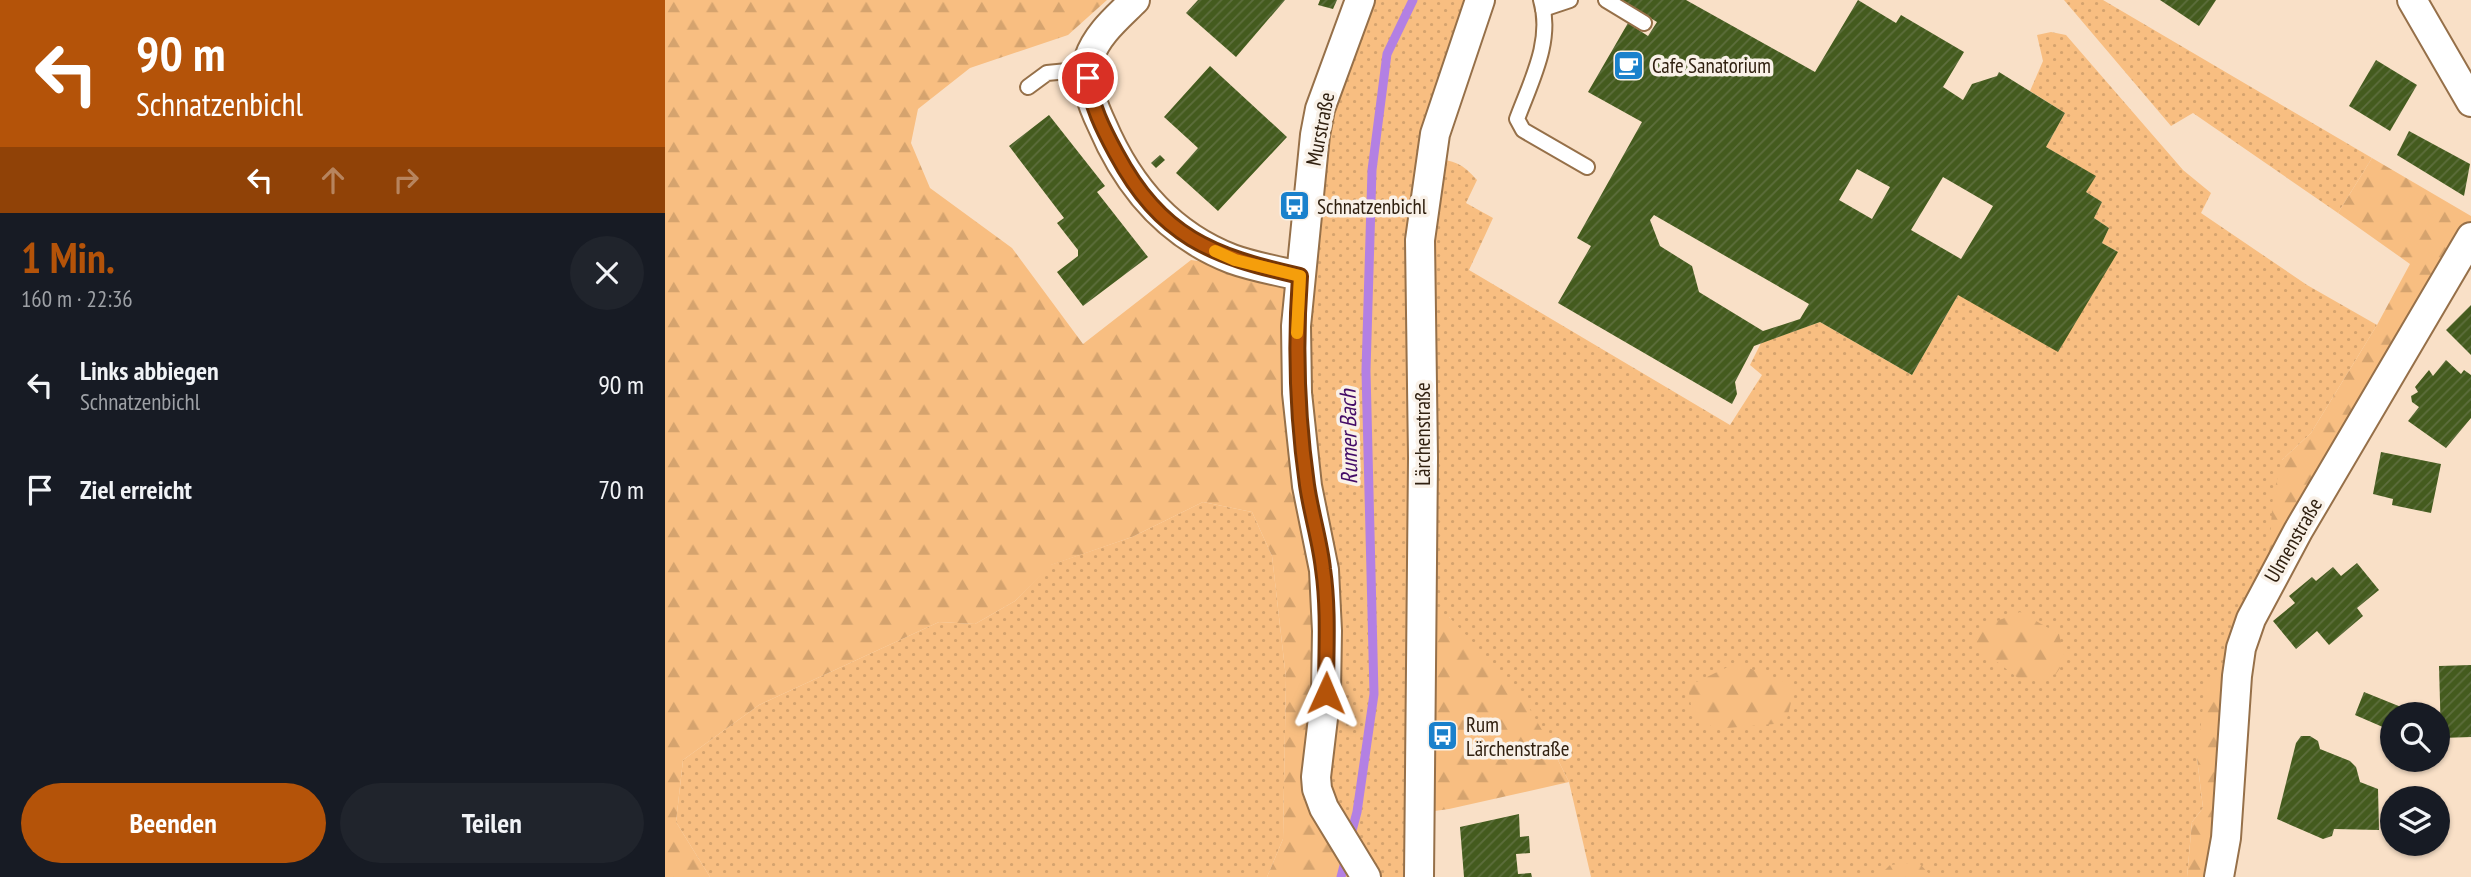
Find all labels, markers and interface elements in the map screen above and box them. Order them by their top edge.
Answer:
text: 90 m [136,21,225,85]
icon: left [21,28,112,119]
pin [1058,48,1118,108]
cafe icon: Cafe Sanatorium [1612,48,1646,82]
place label: Cafe Sanatorium [1652,52,1771,79]
icon: arrive [1069,59,1107,97]
text: Schnatzenbichl [136,83,303,125]
street label: Murstraße [1300,90,1340,168]
icon: left [241,161,279,199]
icon: ahead [314,161,352,199]
icon: right [387,161,425,199]
bus stop icon: Schnatzenbichl [1277,189,1311,223]
place label: Schnatzenbichl [1317,193,1427,220]
text: 1 Min. [21,230,115,285]
button: close [570,236,644,310]
text: 160 m · 22:36 [21,284,133,313]
text: Links abbiegen [80,354,219,387]
icon: left [21,366,59,404]
text: 90 m [598,368,644,401]
street label: Lärchenstraße [1409,382,1436,486]
text: Schnatzenbichl [80,387,200,416]
water label: Rumer Bach [1333,387,1363,485]
icon: arrive [21,471,59,509]
text: Ziel erreicht [80,473,192,506]
text: 70 m [598,473,644,506]
street label: Ulmenstraße [2258,493,2328,587]
position arrow [1289,656,1363,730]
map controls [2380,702,2450,856]
button: search [2380,702,2450,772]
place label: Rum Lärchenstraße [1466,711,1569,762]
bus stop icon: Rum Lärchenstraße [1426,719,1460,753]
button: Beenden [21,783,326,863]
button: Teilen [340,783,644,863]
button: layers [2380,786,2450,856]

